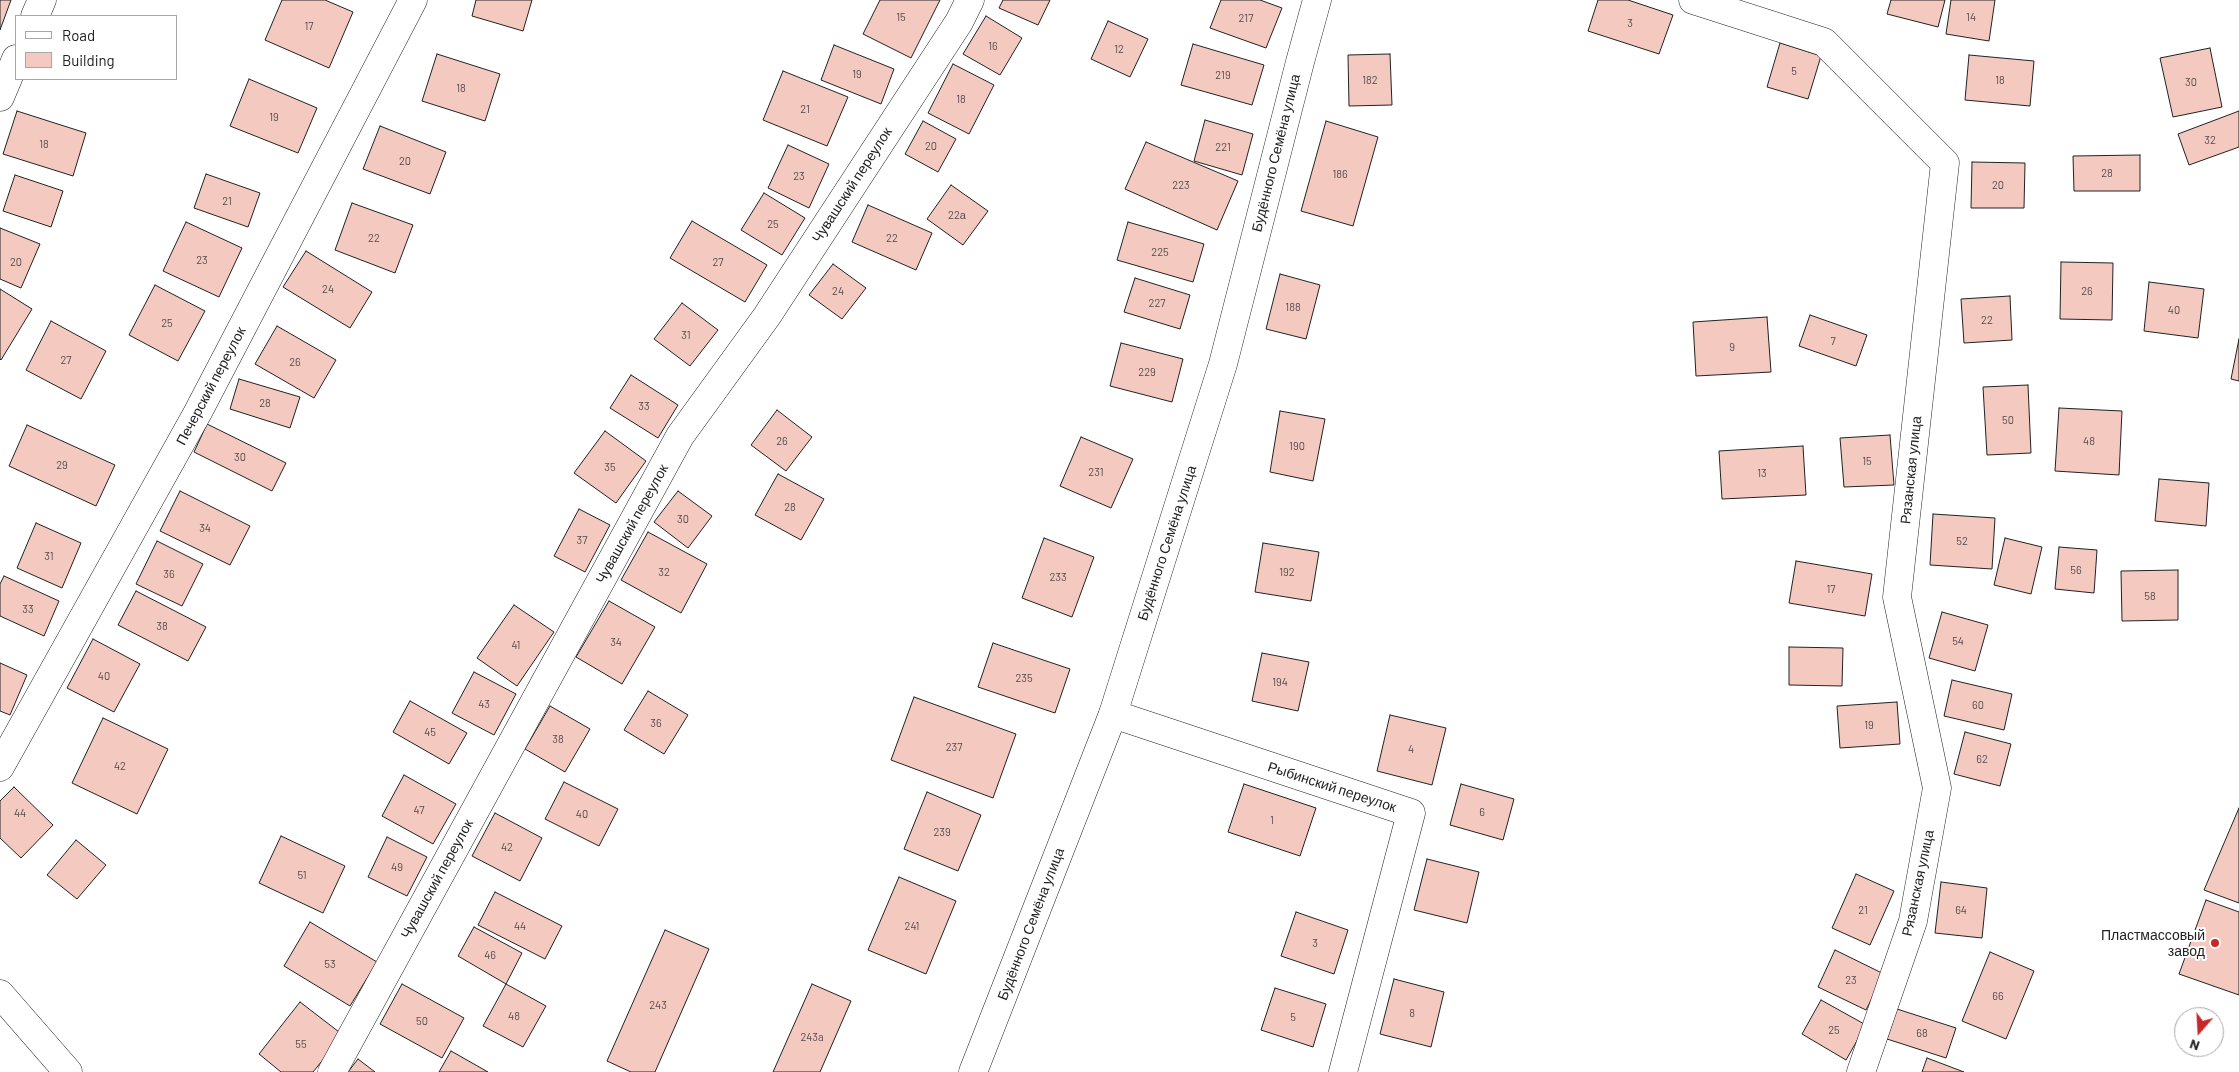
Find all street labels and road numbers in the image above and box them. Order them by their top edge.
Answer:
street label: Будённого Семёна улица [1248,72,1304,234]
street label: Чувашский переулок [808,124,896,246]
street label: Печерский переулок [173,324,249,448]
street label: Рязанская улица [1897,415,1925,525]
street label: Чувашский переулок [592,461,672,587]
street label: Будённого Семёна улица [1134,463,1200,623]
street label: Рыбинский переулок [1266,758,1398,816]
street label: Чувашский переулок [397,816,477,942]
street label: Рязанская улица [1899,828,1937,938]
street label: Будённого Семёна улица [994,845,1068,1003]

